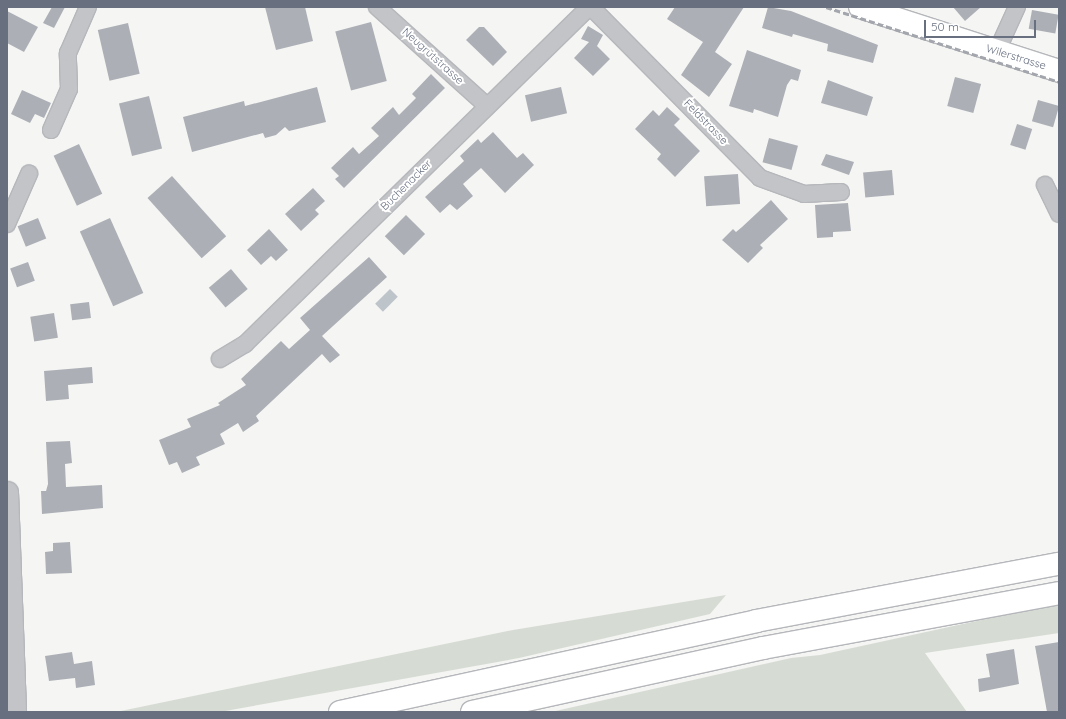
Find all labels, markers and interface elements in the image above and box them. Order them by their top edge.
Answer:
scale bar [926,12,1038,38]
text: 50 m [931,19,959,34]
street label: Neugrütstrasse [400,25,466,87]
street label: Wilerstrasse [984,42,1048,72]
street label: Feldstrasse [681,97,731,147]
street label: Buchenacker [378,157,434,213]

